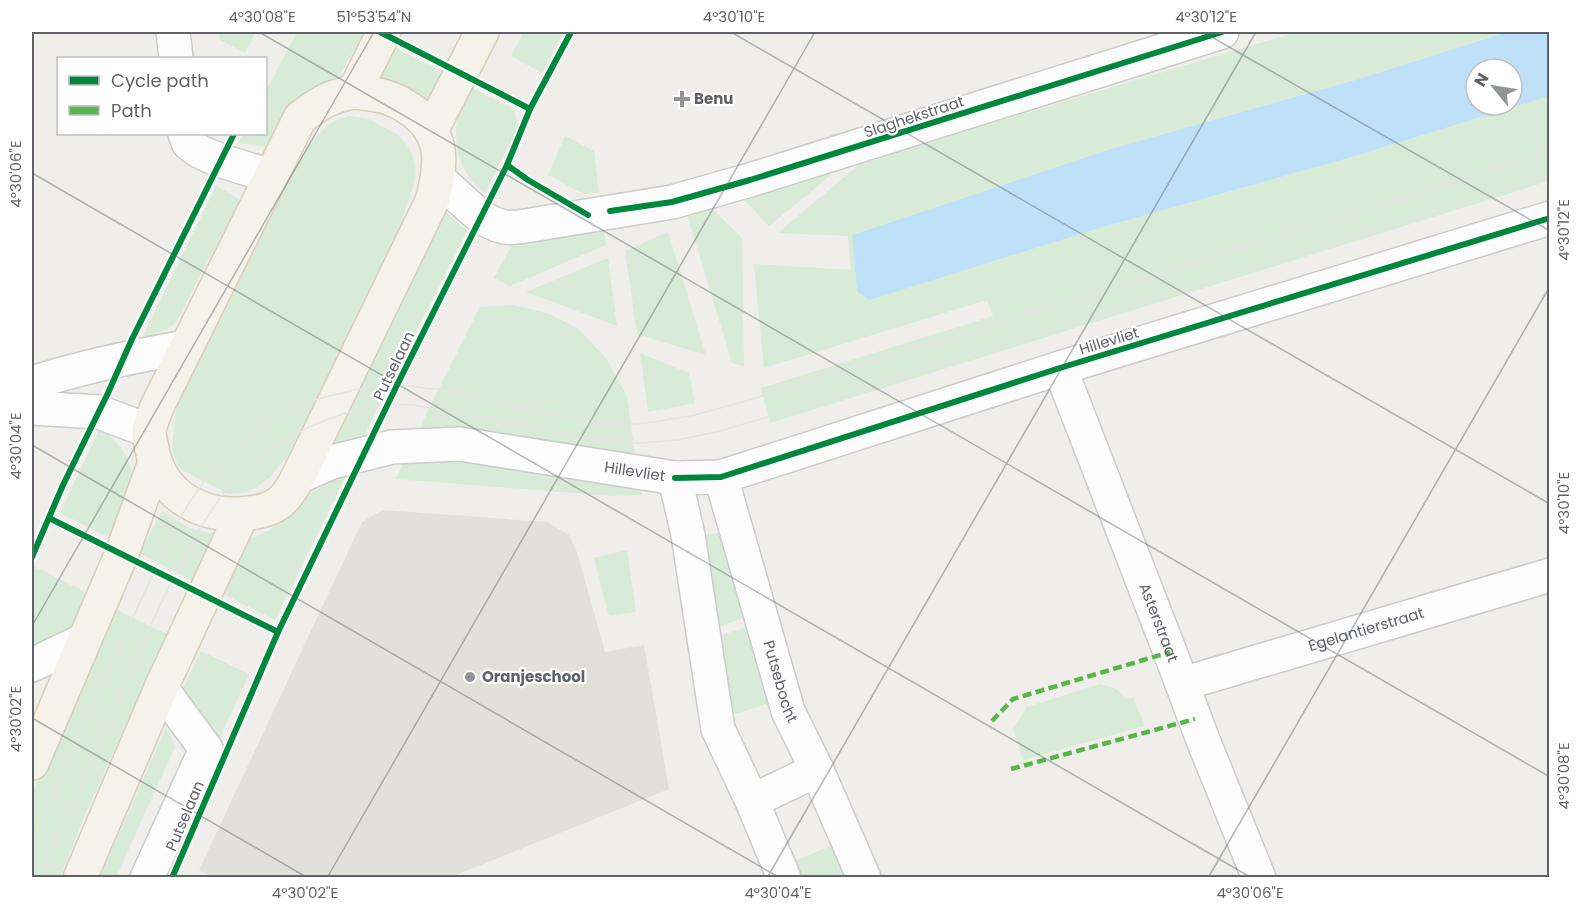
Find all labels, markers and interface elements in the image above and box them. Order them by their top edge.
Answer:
text: 4°30'08"E [228,6,296,27]
text: 51°53'54"N [337,6,411,27]
text: 4°30'10"E [703,6,765,27]
text: 4°30'12"E [1175,6,1237,27]
legend [57,57,267,135]
north arrow [1464,57,1524,117]
text: Cycle path [111,68,209,93]
text: N [1468,69,1494,91]
place label: Benu [694,88,733,109]
street label: Slaghekstraat [861,90,967,143]
marker: Benu [675,92,689,106]
text: Path [111,98,152,123]
text: 4°30'06"E [5,140,26,208]
text: 4°30'12"E [1553,199,1574,261]
street label: Hillevliet [1076,322,1141,360]
street label: Putselaan [368,328,419,404]
text: 4°30'04"E [5,412,26,480]
street label: Hillevliet [603,456,667,486]
text: 4°30'10"E [1553,472,1574,534]
street label: Asterstraat [1134,580,1184,665]
street label: Egelantierstraat [1306,602,1426,656]
street label: Putsebocht [758,638,803,726]
place label: Oranjeschool [482,666,585,687]
marker: Oranjeschool [463,670,477,684]
text: 4°30'02"E [5,686,26,752]
text: 4°30'08"E [1553,742,1574,810]
street label: Putselaan [160,777,209,854]
text: 4°30'02"E [272,882,338,903]
text: 4°30'04"E [744,882,812,903]
text: 4°30'06"E [1216,882,1284,903]

